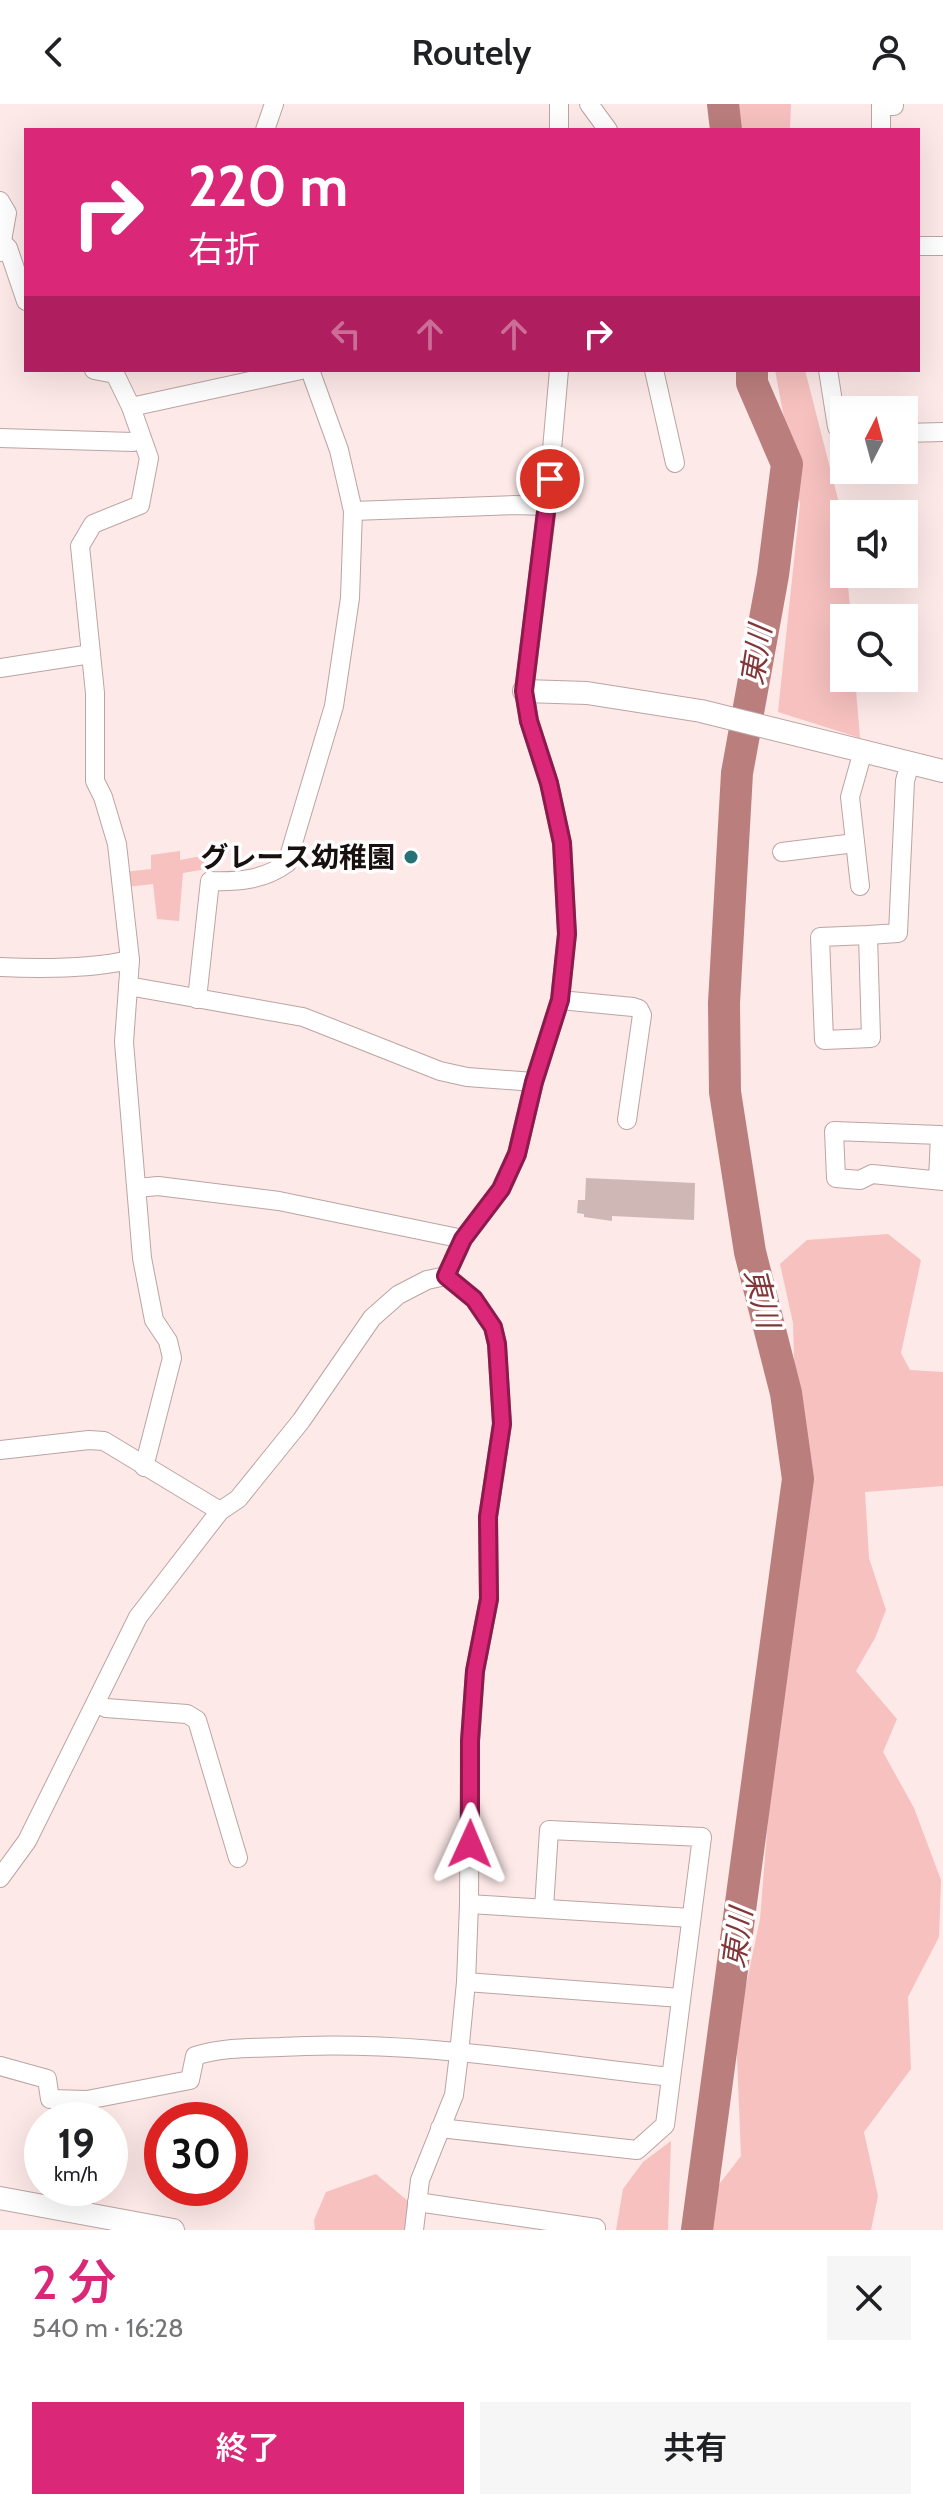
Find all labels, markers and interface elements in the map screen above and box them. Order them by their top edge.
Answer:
icon: back [32,30,76,74]
text: Routely [412,30,531,74]
icon: person [867,30,911,74]
text: 220 m [188,152,348,220]
icon: right [56,160,160,264]
text: 右折 [188,227,260,271]
icon: left [324,312,368,356]
icon: ahead [408,312,452,356]
icon: ahead [492,312,536,356]
icon: right [576,312,620,356]
north arrow [830,396,918,484]
map controls [830,396,918,692]
pin [516,445,584,513]
icon: arrive [528,457,572,501]
button: sound [830,500,918,588]
button: search [830,604,918,692]
water label: 東川 [733,620,779,688]
place label: グレース幼稚園 [200,840,395,874]
marker: グレース幼稚園 [402,848,420,866]
water label: 東川 [737,1264,788,1334]
position arrow [428,1802,512,1886]
water label: 東川 [715,1903,760,1970]
speed limit sign: 30 [144,2102,248,2206]
text: 19 [57,2119,95,2168]
text: km/h [54,2162,98,2186]
text: 2 分 [32,2253,116,2311]
button: close [827,2256,911,2340]
text: 540 m · 16:28 [32,2312,184,2344]
button: 終了 [32,2402,464,2494]
button: 共有 [480,2402,911,2494]

